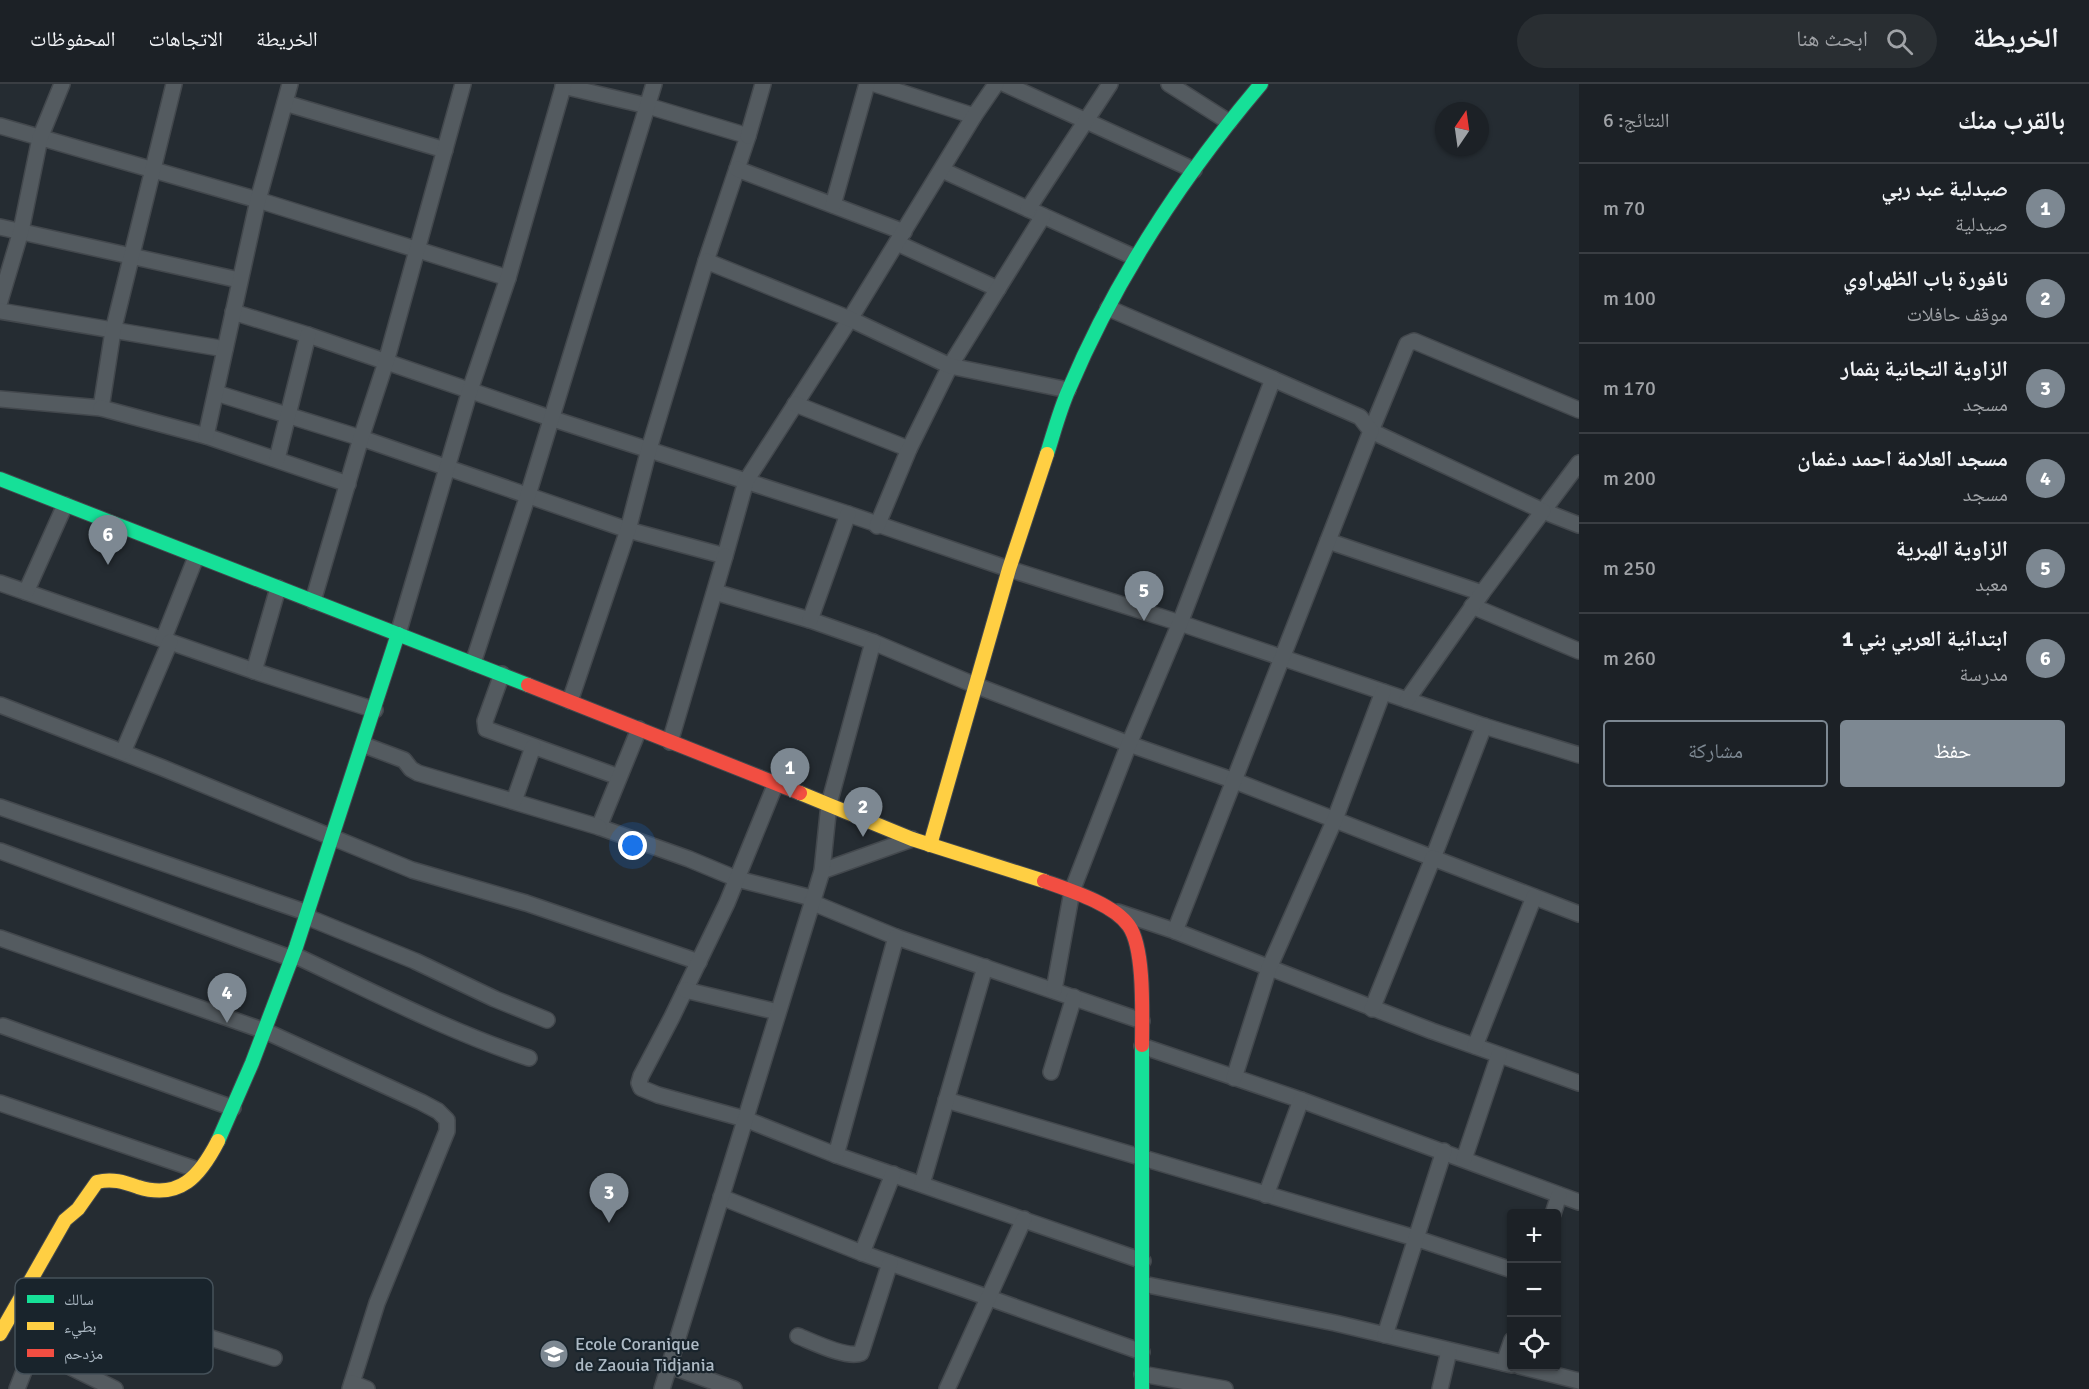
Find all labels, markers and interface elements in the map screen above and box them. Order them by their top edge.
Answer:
search box [1517,14,1937,68]
text: الخريطة [1973,21,2059,55]
text: ابحث هنا [1796,25,1868,52]
icon: search [1883,25,1916,58]
text: المحفوظات [30,26,115,52]
text: الاتجاهات [148,26,223,52]
text: الخريطة [256,26,318,52]
north arrow [1435,102,1489,156]
text: بالقرب منك [1958,105,2065,137]
text: النتائج: 6 [1603,108,1670,133]
text: صيدلية عبد ربي [1881,175,2008,202]
text: 70 m [1603,196,1645,221]
text: 1 [2040,196,2051,221]
text: صيدلية [1955,212,2008,237]
text: نافورة باب الظهراوي [1843,265,2008,292]
text: 100 m [1603,286,1656,311]
text: 2 [2040,286,2051,311]
text: موقف حافلات [1907,302,2008,327]
text: الزاوية التجانية بقمار [1841,355,2008,382]
text: 170 m [1603,376,1656,401]
text: 3 [2040,376,2051,401]
text: مسجد [1963,392,2008,417]
text: مسجد العلامة احمد دغمان [1797,445,2008,472]
text: 200 m [1603,466,1656,491]
text: 4 [2040,466,2051,491]
text: مسجد [1963,482,2008,507]
pin: 6 [88,516,128,565]
text: الزاوية الهبرية [1896,535,2008,562]
text: 250 m [1603,556,1656,581]
text: 5 [2040,556,2051,581]
pin: 5 [1124,572,1164,621]
text: معبد [1975,572,2008,597]
text: ابتدائية العربي بني 1 [1842,625,2008,652]
text: 260 m [1603,646,1656,671]
text: 6 [2040,646,2051,671]
text: مدرسة [1959,662,2008,687]
button: مشاركة [1603,720,1828,787]
button: حفظ [1840,720,2065,787]
pin: 1 [770,748,810,798]
pin: 2 [844,788,882,837]
your location [618,831,647,860]
pin: 4 [208,974,246,1023]
pin: 3 [590,1174,628,1223]
map controls [1507,1209,1561,1371]
button: + [1507,1209,1561,1263]
button: − [1507,1263,1561,1317]
legend [15,1278,213,1374]
text: سالك [64,1290,94,1310]
text: بطيء [64,1317,96,1339]
button: locate [1507,1317,1561,1371]
place label: Ecole Coranique de Zaouia Tidjania [575,1333,715,1376]
school or university icon: Ecole Coranique de Zaouia Tidjania [538,1338,570,1370]
text: مزدحم [64,1344,103,1364]

